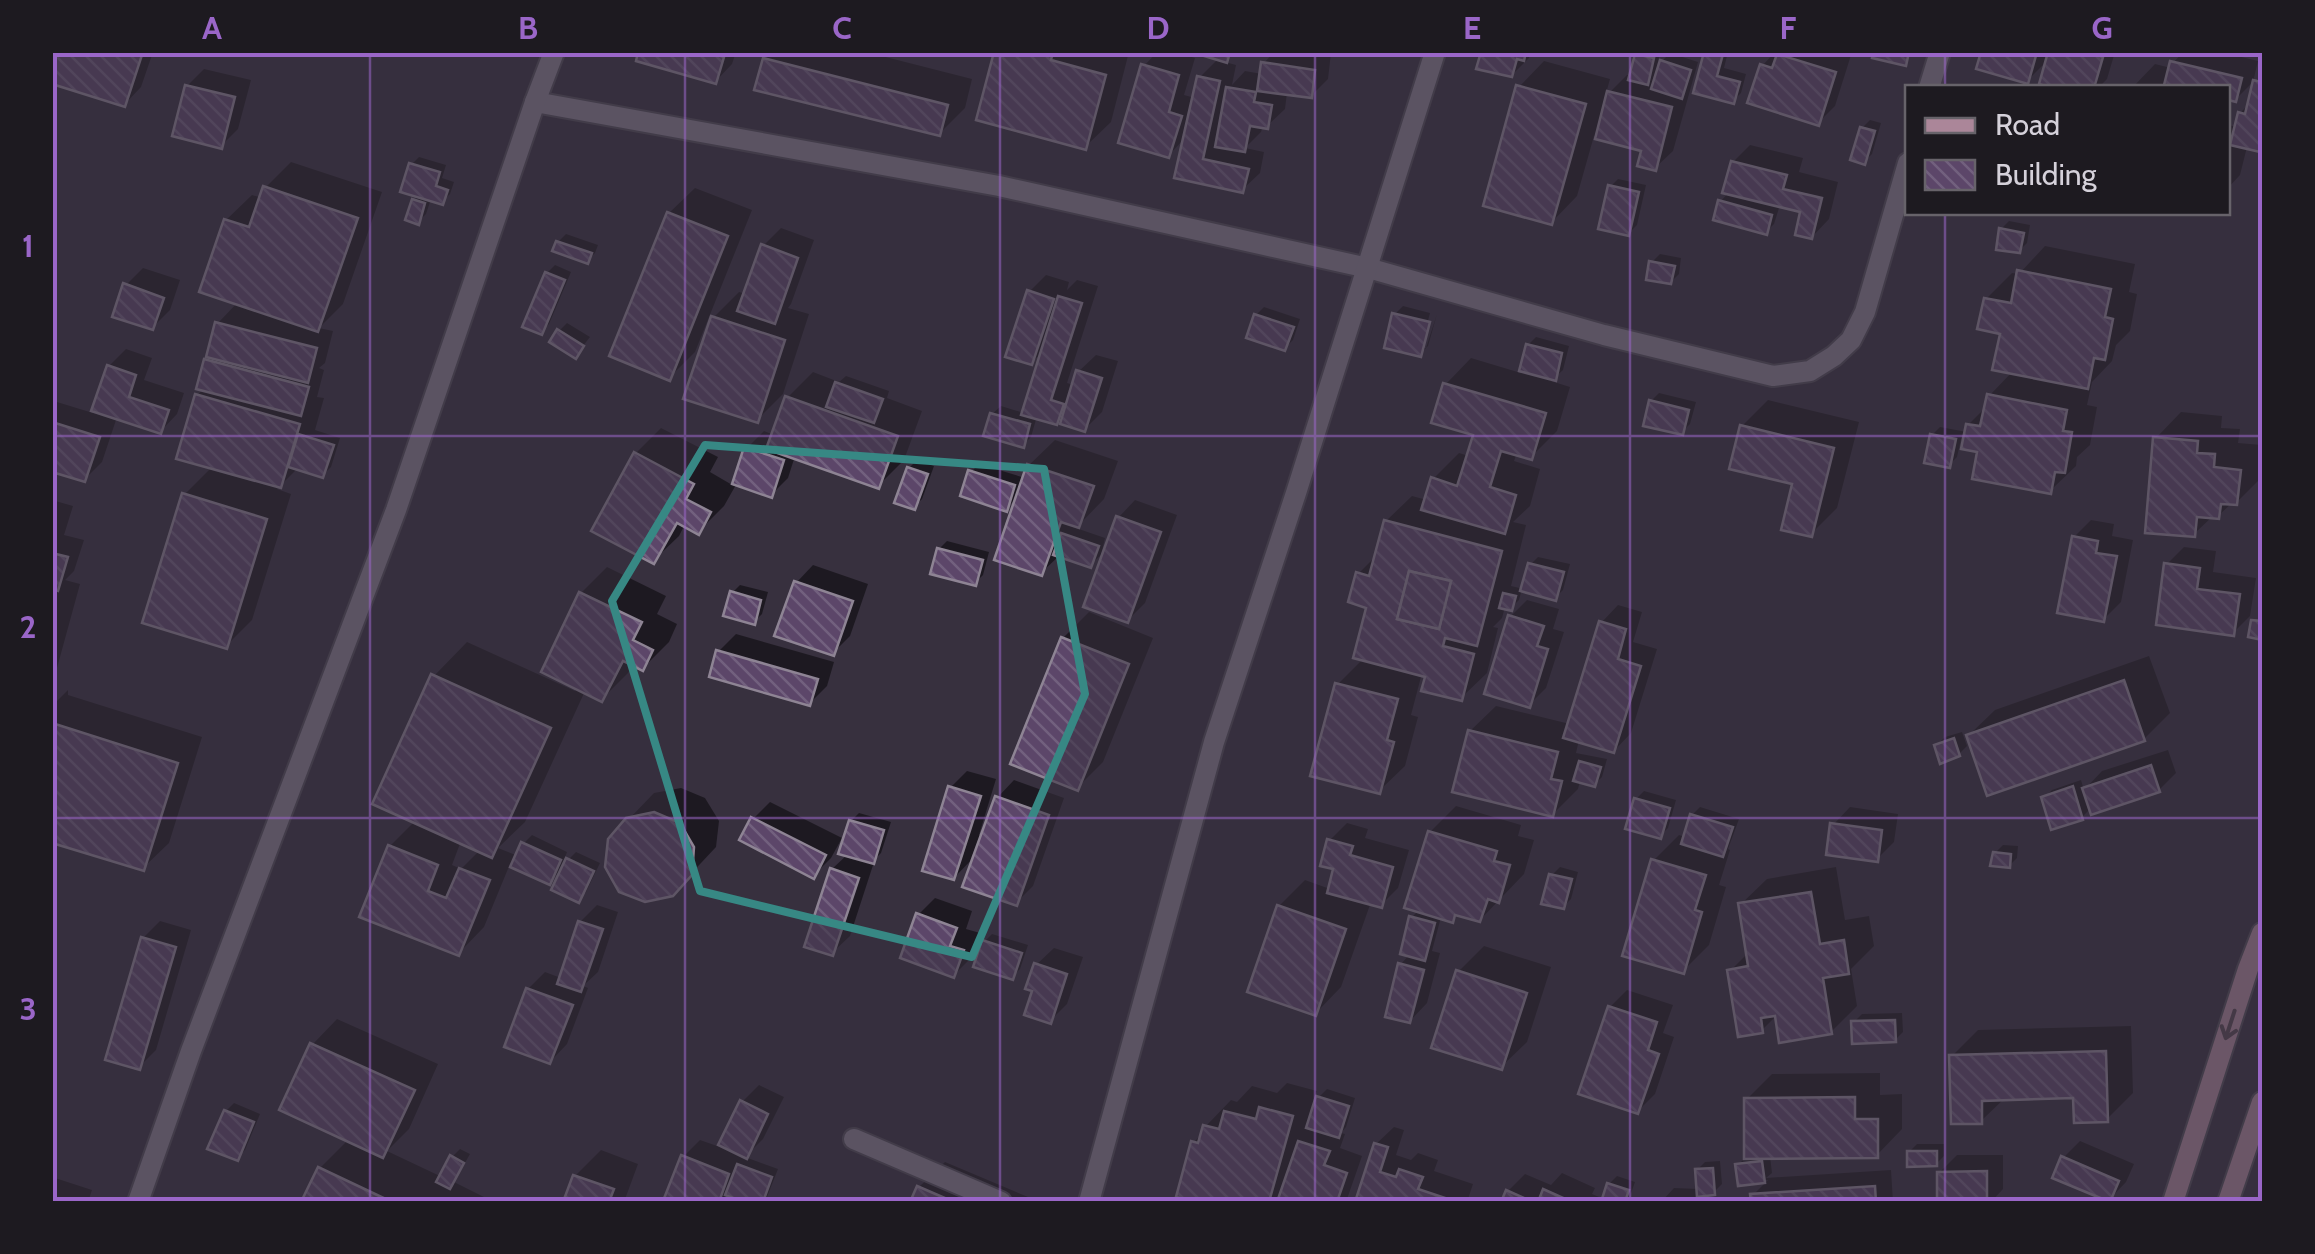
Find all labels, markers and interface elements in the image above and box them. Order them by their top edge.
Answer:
text: A [202,8,222,47]
text: B [518,8,538,47]
text: C [832,8,852,47]
text: D [1146,8,1170,47]
text: E [1463,8,1481,47]
text: F [1780,8,1797,47]
text: G [2091,8,2113,47]
legend [1905,85,2230,215]
text: Road [1995,106,2060,143]
text: Building [1995,156,2098,193]
text: 1 [22,226,34,265]
text: 2 [20,607,36,646]
text: 3 [19,989,37,1028]
one-way arrow [2219,1008,2237,1040]

